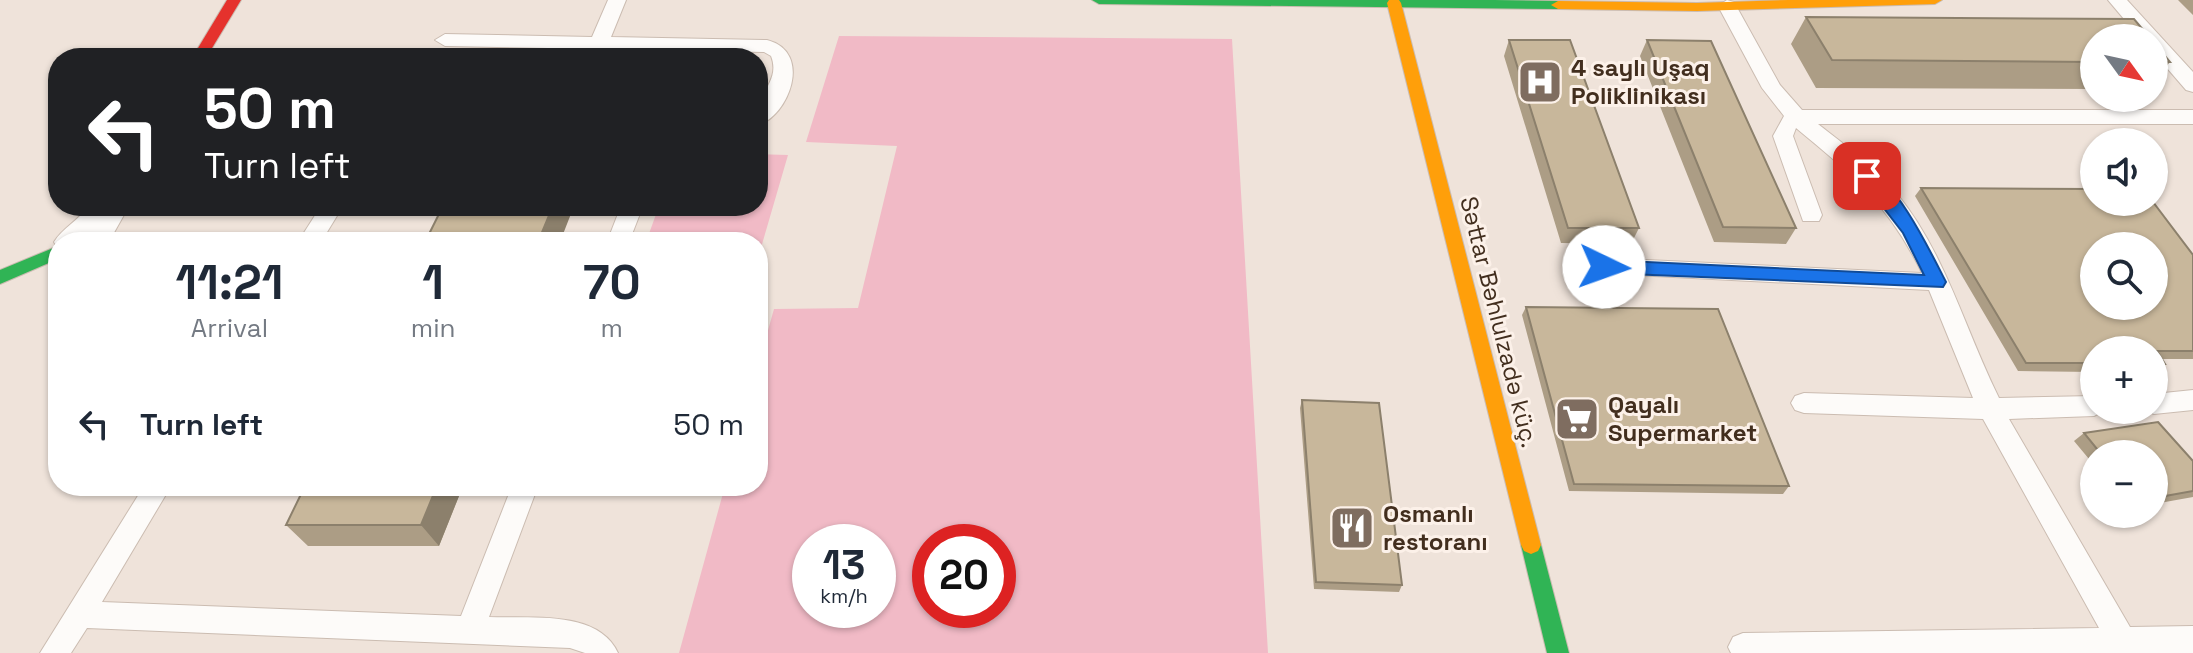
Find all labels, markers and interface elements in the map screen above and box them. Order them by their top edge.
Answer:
north arrow [2080,24,2168,112]
map controls [2080,24,2168,528]
place label: 4 saylı Uşaq Poliklinikası [1571,52,1710,111]
hospital icon: 4 saylı Uşaq Poliklinikası [1516,58,1564,106]
text: 50 m [204,73,336,144]
icon: left [72,80,176,184]
button: sound [2080,128,2168,216]
pin [1833,142,1901,210]
text: Turn left [204,143,351,189]
icon: arrive [1845,154,1889,198]
street label: Səttar Bəhlulzadə küç. [1453,193,1546,451]
position arrow [1562,225,1646,309]
button: search [2080,232,2168,320]
text: 11:21 [175,252,283,313]
text: 1 [422,252,444,313]
text: 70 [583,252,641,313]
text: Arrival [191,311,268,345]
text: min [411,311,456,345]
text: m [601,311,623,345]
button: + [2080,336,2168,424]
place label: Qayalı Supermarket [1608,389,1757,448]
supermarket icon: Qayalı Supermarket [1553,395,1601,443]
icon: left [72,402,116,446]
text: Turn left [140,405,263,444]
text: 50 m [673,405,744,444]
button: − [2080,440,2168,528]
place label: Osmanlı restoranı [1383,498,1488,557]
restaurant icon: Osmanlı restoranı [1328,504,1376,552]
speed limit sign: 20 [912,524,1016,628]
text: 13 [823,540,865,591]
text: km/h [820,583,868,609]

